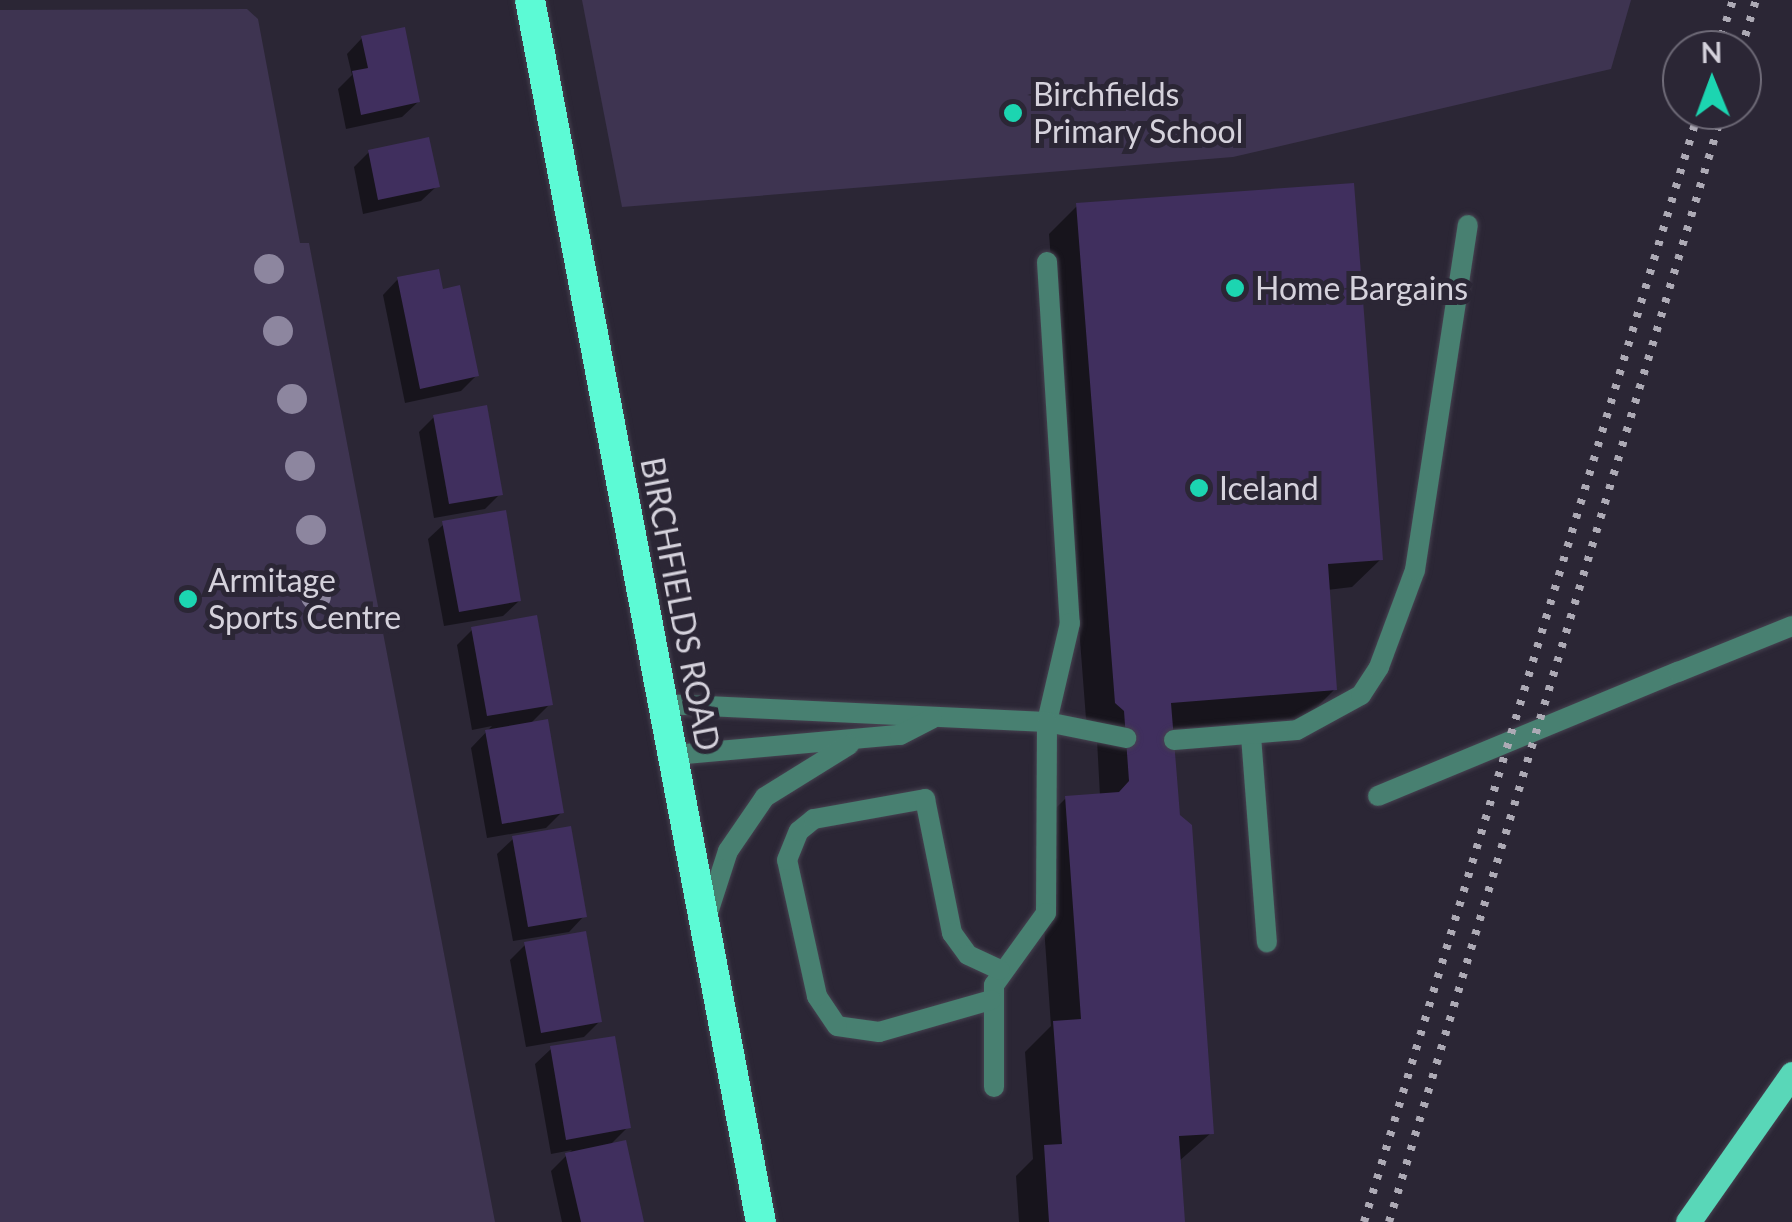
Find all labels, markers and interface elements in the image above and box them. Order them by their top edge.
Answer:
north arrow [1662,30,1762,130]
text: N [1700,35,1723,69]
place label: Birchfields Primary School [1033,76,1244,151]
marker: Birchfields Primary School [1002,102,1024,124]
place label: Home Bargains [1255,269,1468,307]
marker: Home Bargains [1224,277,1246,299]
street label: BIRCHFIELDS ROAD [633,454,727,754]
place label: Iceland [1219,469,1319,507]
marker: Iceland [1188,477,1210,499]
place label: Armitage Sports Centre [208,562,401,637]
marker: Armitage Sports Centre [177,588,199,610]

